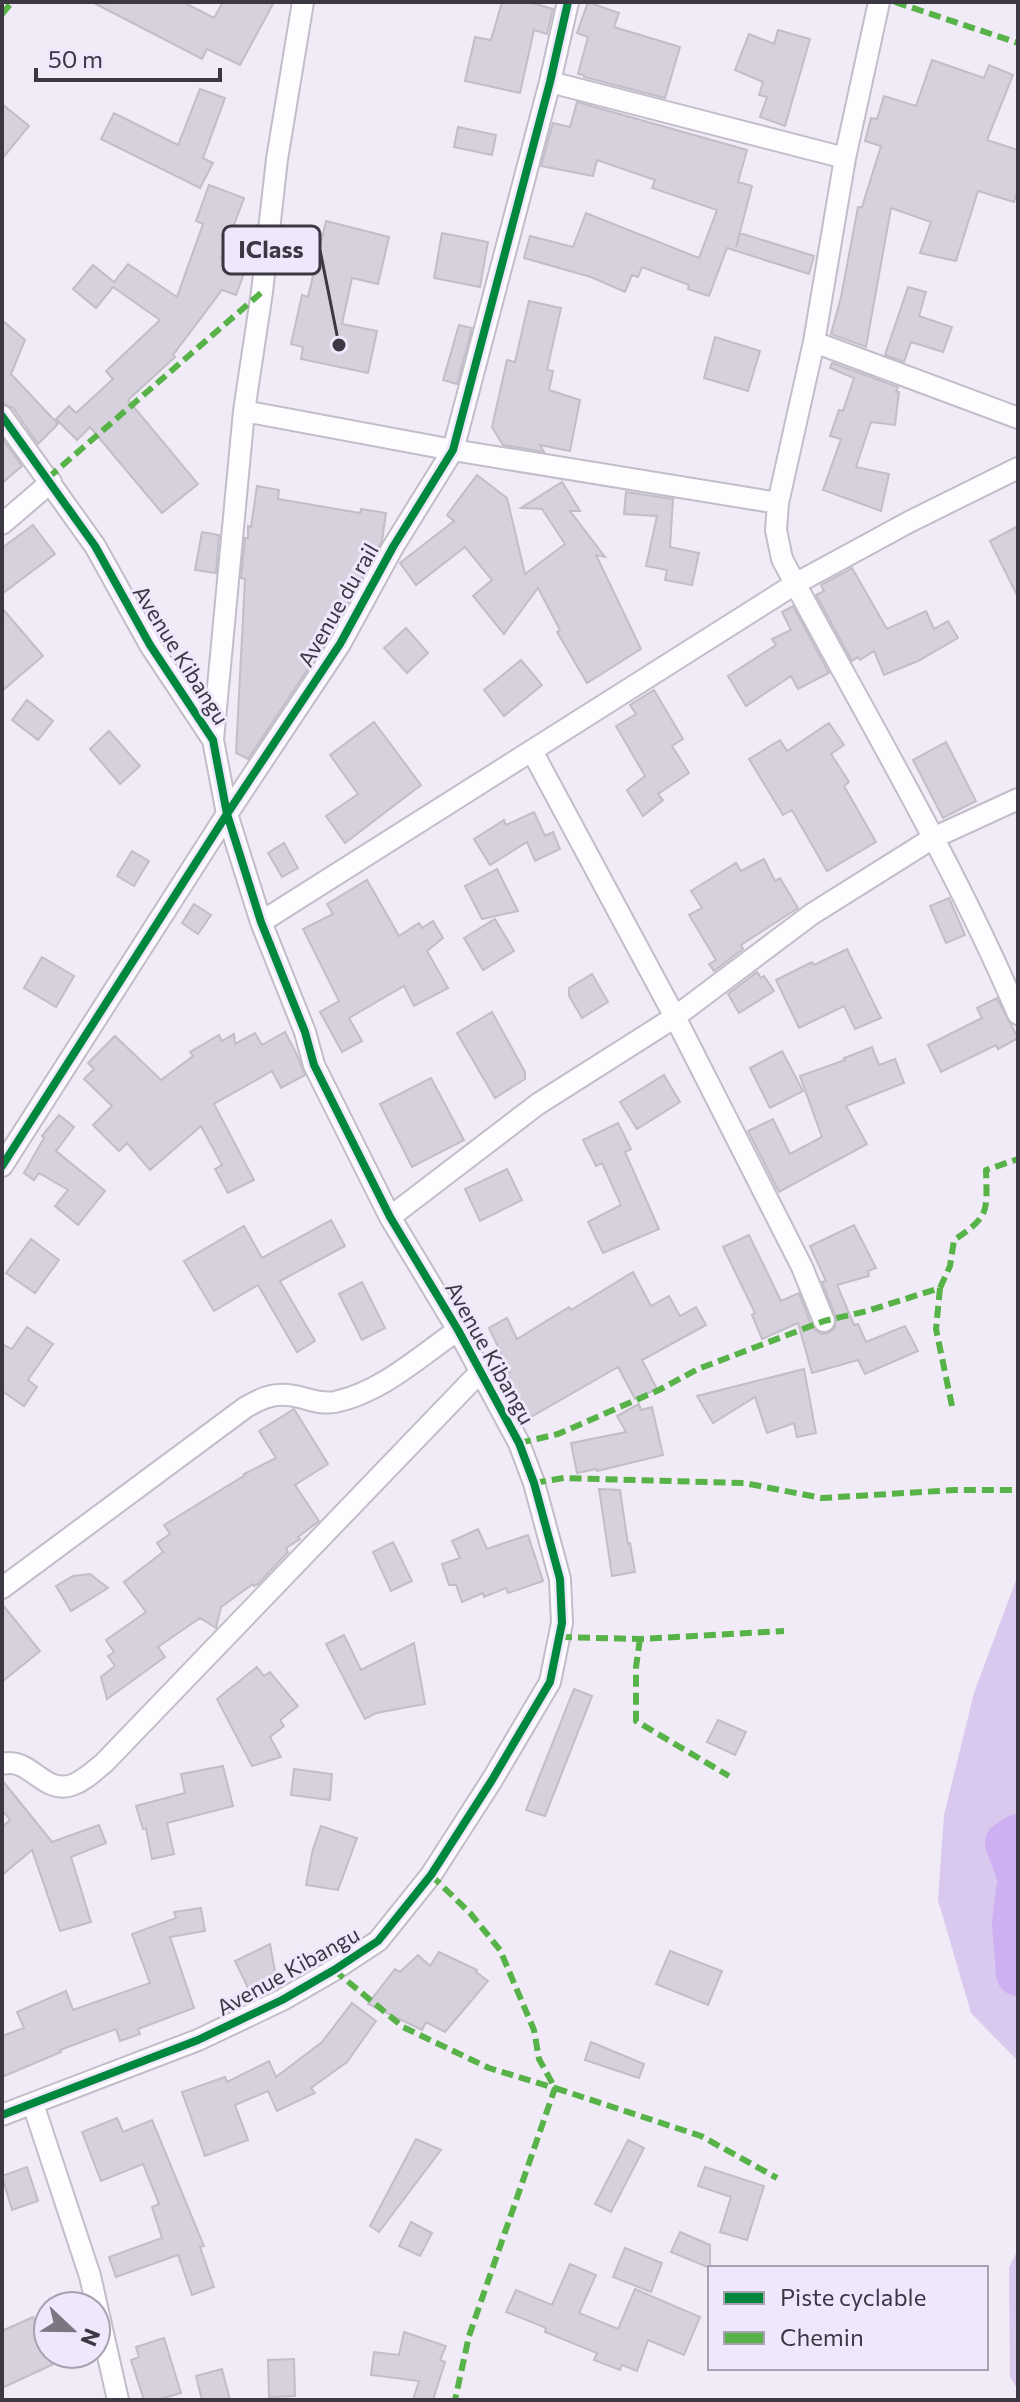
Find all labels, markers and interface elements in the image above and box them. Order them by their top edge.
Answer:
scale bar [36,32,220,82]
text: 50 m [48,44,103,73]
callout: IClass [223,226,320,274]
text: IClass [238,234,304,263]
street label: Avenue du rail [291,538,384,671]
street label: Avenue Kibangu [128,580,235,729]
street label: Avenue Kibangu [440,1277,541,1429]
street label: Avenue Kibangu [212,1920,364,2021]
legend [708,2266,988,2370]
text: Piste cyclable [780,2282,926,2311]
north arrow [32,2290,112,2370]
text: Chemin [780,2322,864,2351]
text: N [75,2325,107,2350]

